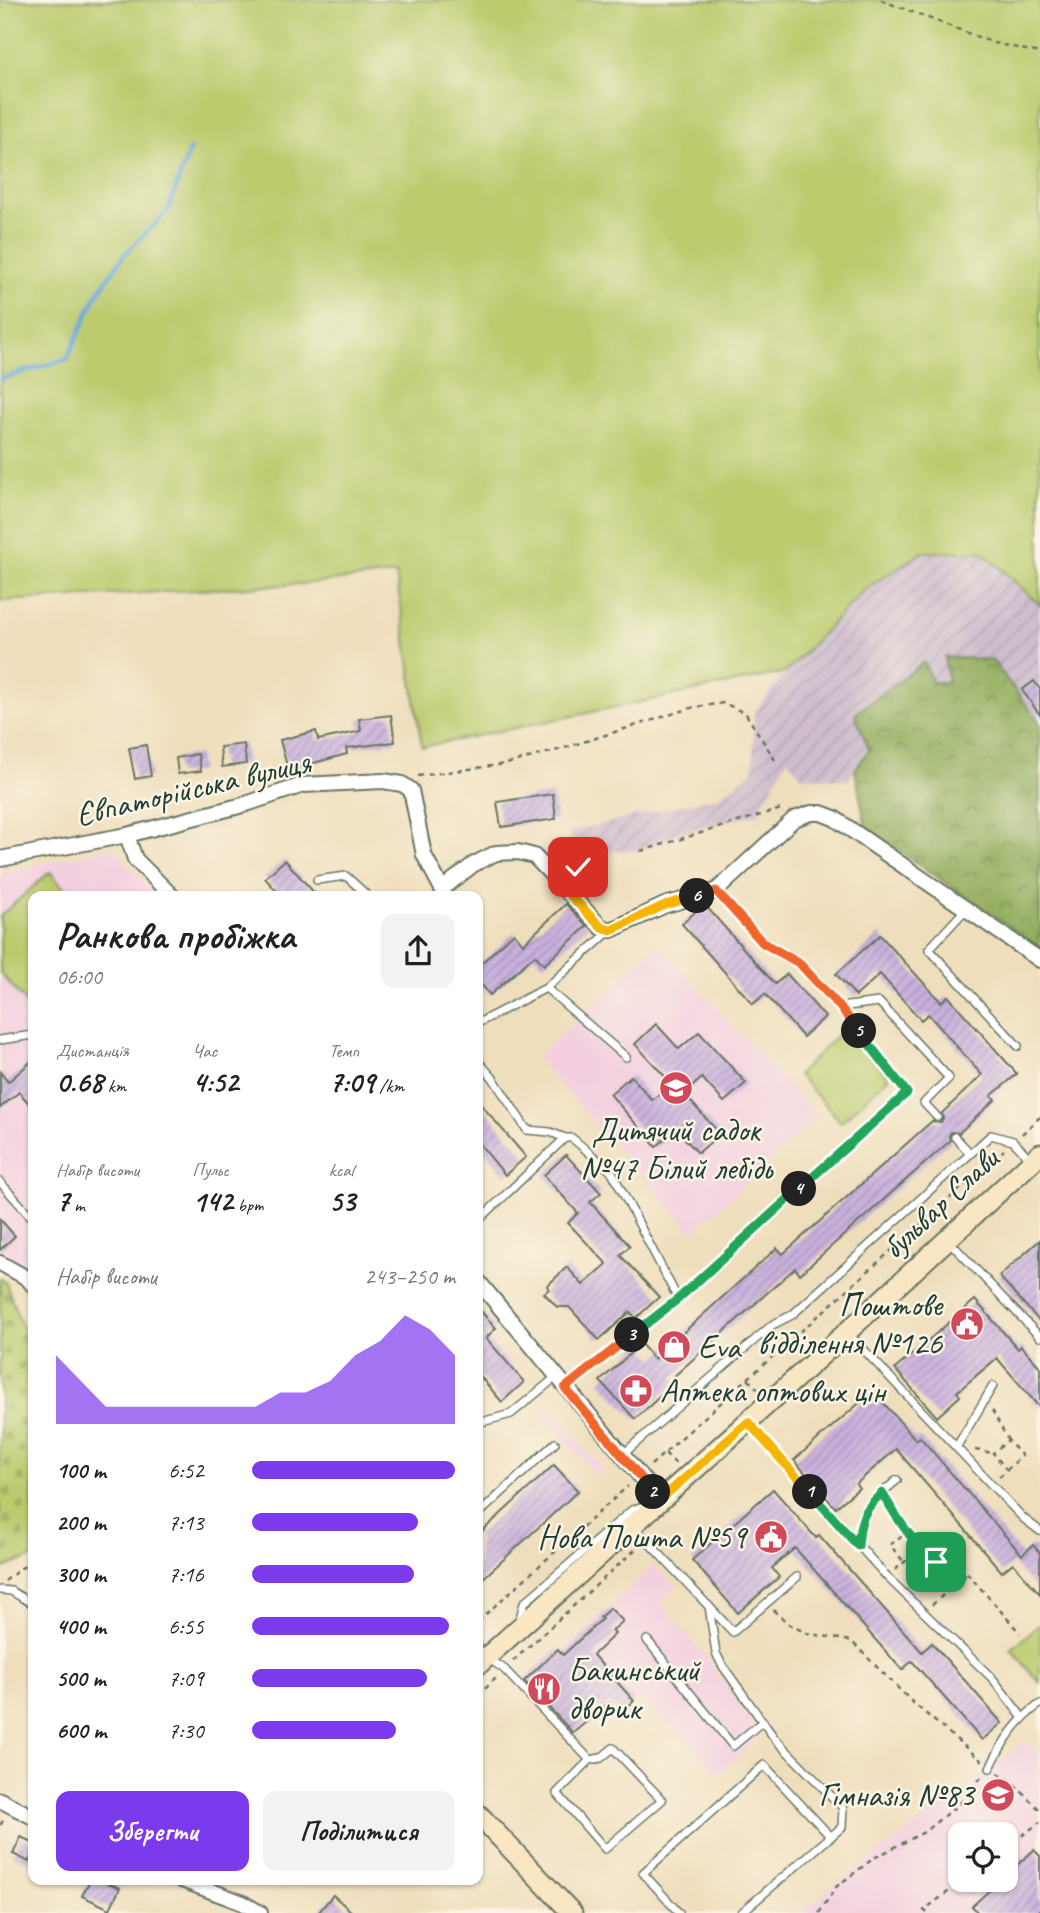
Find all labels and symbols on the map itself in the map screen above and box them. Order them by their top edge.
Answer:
street label: Євпаторійська вулиця [72,740,315,835]
pin [548,837,608,897]
pin: 6 [680,878,714,914]
pin: 5 [842,1014,876,1048]
school or university icon: Дитячий садок №47 Білий лебідь [657,1069,695,1107]
place label: Дитячий садок №47 Білий лебідь [580,1109,774,1189]
street label: бульвар Слави [873,1137,1009,1268]
pin: 4 [782,1172,816,1206]
place label: Поштове відділення №126 [758,1284,944,1364]
public building icon: Поштове відділення №126 [948,1305,986,1343]
pin: 3 [614,1318,650,1352]
place label: Eva [698,1326,743,1368]
shop icon: Eva [655,1328,693,1366]
place label: Аптека оптових цін [660,1370,888,1412]
pharmacy icon: Аптека оптових цін [617,1372,655,1410]
pin: 2 [636,1474,670,1510]
pin: 1 [792,1474,828,1510]
place label: Нова Пошта №59 [538,1516,749,1558]
public building icon: Нова Пошта №59 [752,1518,790,1556]
pin [906,1532,966,1592]
place label: Бакинський дворик [568,1649,702,1729]
restaurant icon: Бакинський дворик [525,1670,563,1708]
place label: Гімназія №83 [819,1774,976,1816]
school or university icon: Гімназія №83 [979,1776,1017,1814]

